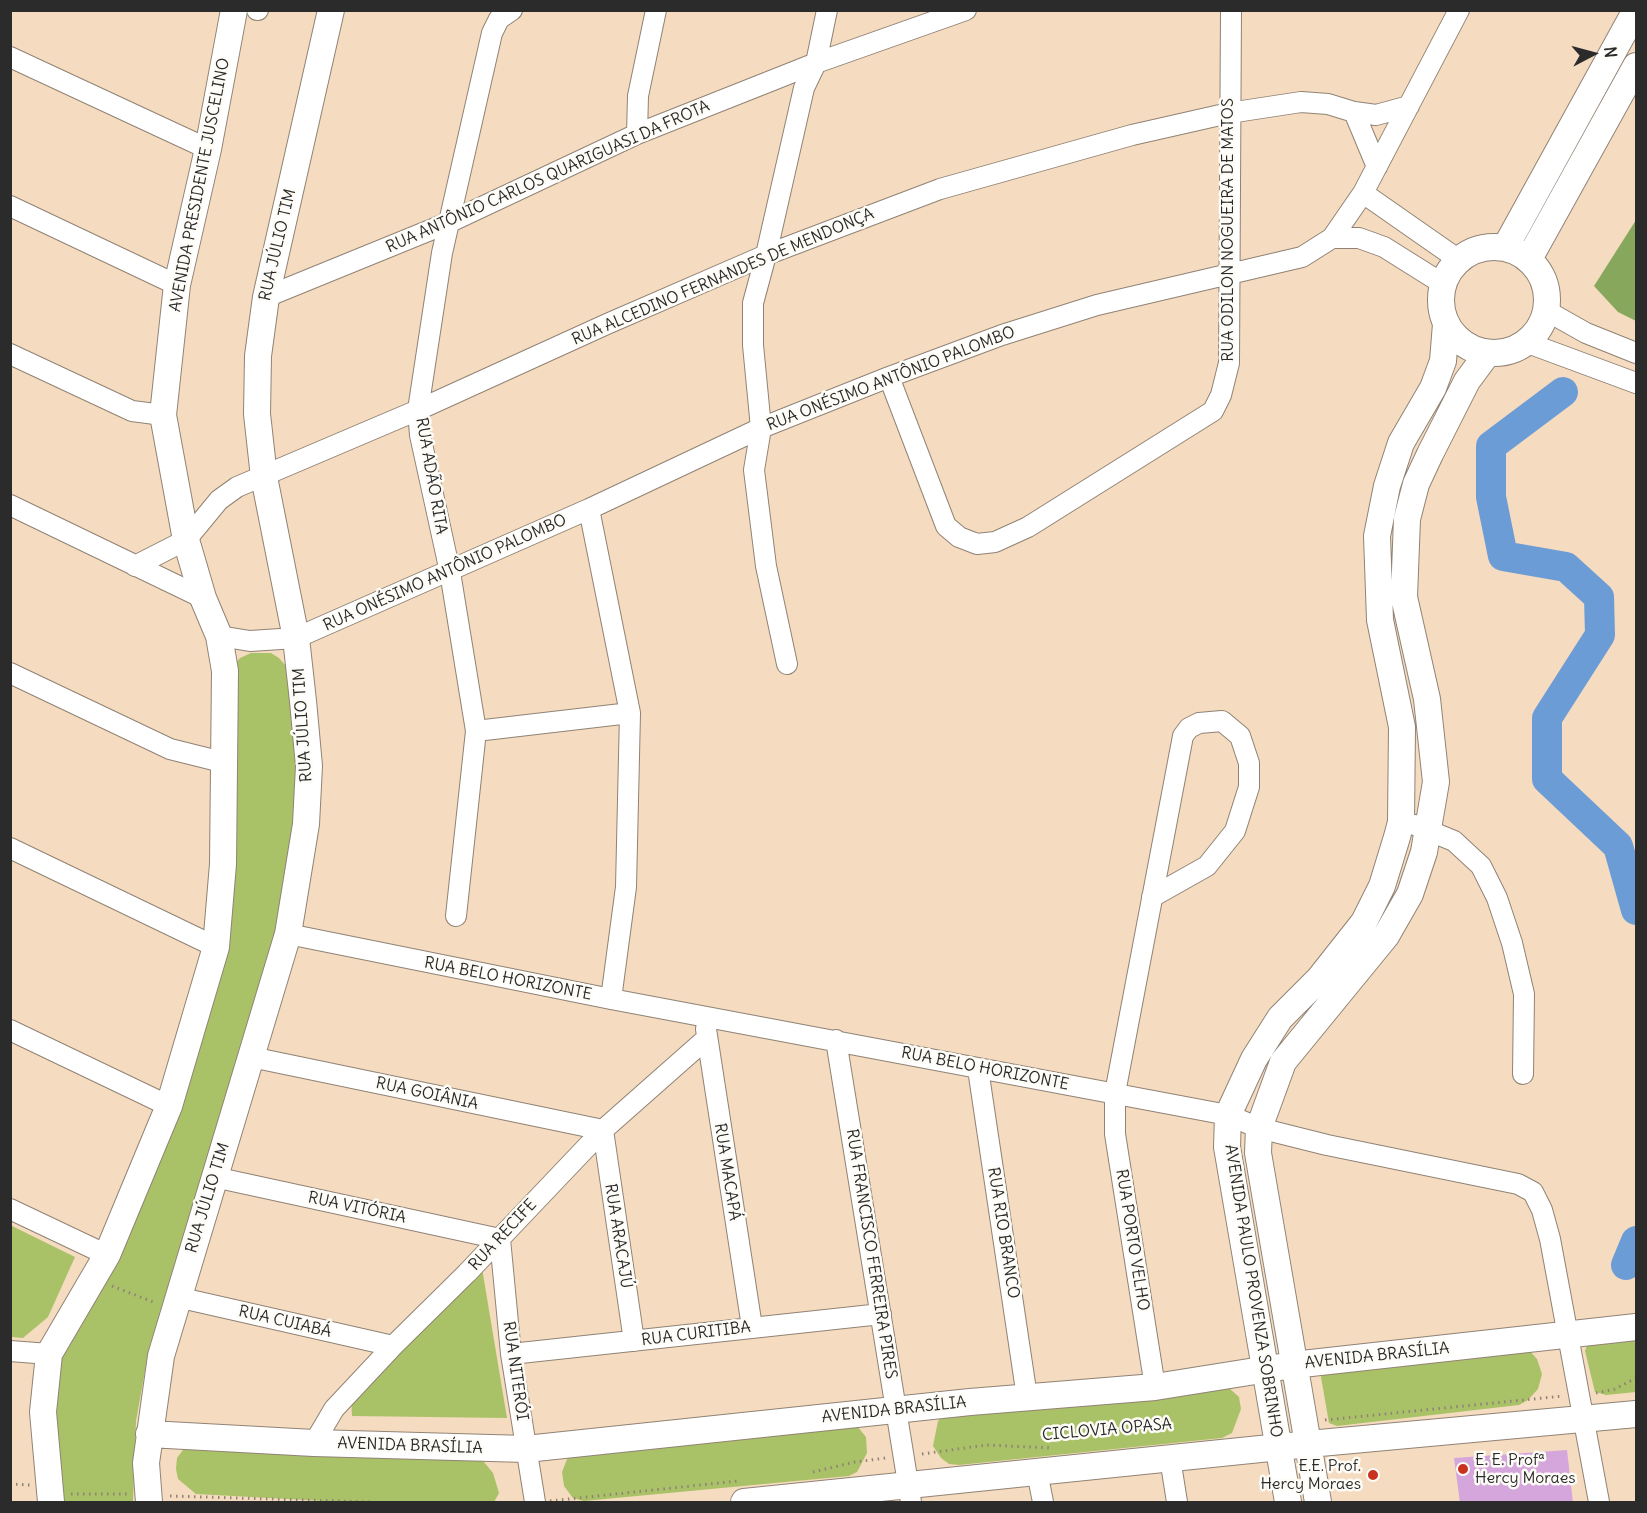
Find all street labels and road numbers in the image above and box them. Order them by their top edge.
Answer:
street label: AVENIDA PRESIDENTE JUSCELINO [166,56,234,314]
street label: RUA ANTÔNIO CARLOS QUARIGUASI DA FROTA [383,97,713,257]
street label: RUA ODILON NOGUEIRA DE MATOS [1218,98,1238,362]
street label: RUA JÚLIO TIM [256,187,300,303]
street label: RUA ALCEDINO FERNANDES DE MENDONÇA [569,204,877,350]
street label: RUA ONÉSIMO ANTÔNIO PALOMBO [764,323,1018,435]
street label: RUA ADÃO RITA [411,416,451,536]
street label: RUA ONÉSIMO ANTÔNIO PALOMBO [320,510,570,636]
street label: RUA JÚLIO TIM [289,667,317,783]
street label: RUA BELO HORIZONTE [423,953,593,1005]
street label: RUA BELO HORIZONTE [900,1043,1070,1095]
street label: RUA GOIÂNIA [374,1074,480,1114]
street label: RUA MACAPÁ [710,1122,744,1222]
street label: RUA FRANCISCO FERREIRA PIRES [842,1128,900,1380]
street label: RUA JÚLIO TIM [182,1140,234,1256]
street label: AVENIDA PAULO PROVENZA SOBRINHO [1220,1143,1286,1439]
street label: RUA RIO BRANCO [983,1166,1023,1300]
street label: RUA PORTO VELHO [1111,1168,1153,1312]
street label: RUA ARACAJÚ [600,1182,636,1290]
street label: RUA VITÓRIA [306,1188,408,1228]
street label: RUA RECIFE [465,1195,541,1275]
street label: RUA CUIABÁ [237,1302,333,1342]
street label: RUA CURITIBA [640,1318,752,1350]
street label: RUA NITERÓI [499,1320,531,1422]
street label: AVENIDA BRASÍLIA [1304,1339,1450,1373]
street label: AVENIDA BRASÍLIA [821,1393,967,1427]
street label: CICLOVIA OPASA [1041,1415,1173,1445]
street label: AVENIDA BRASÍLIA [337,1434,483,1458]

